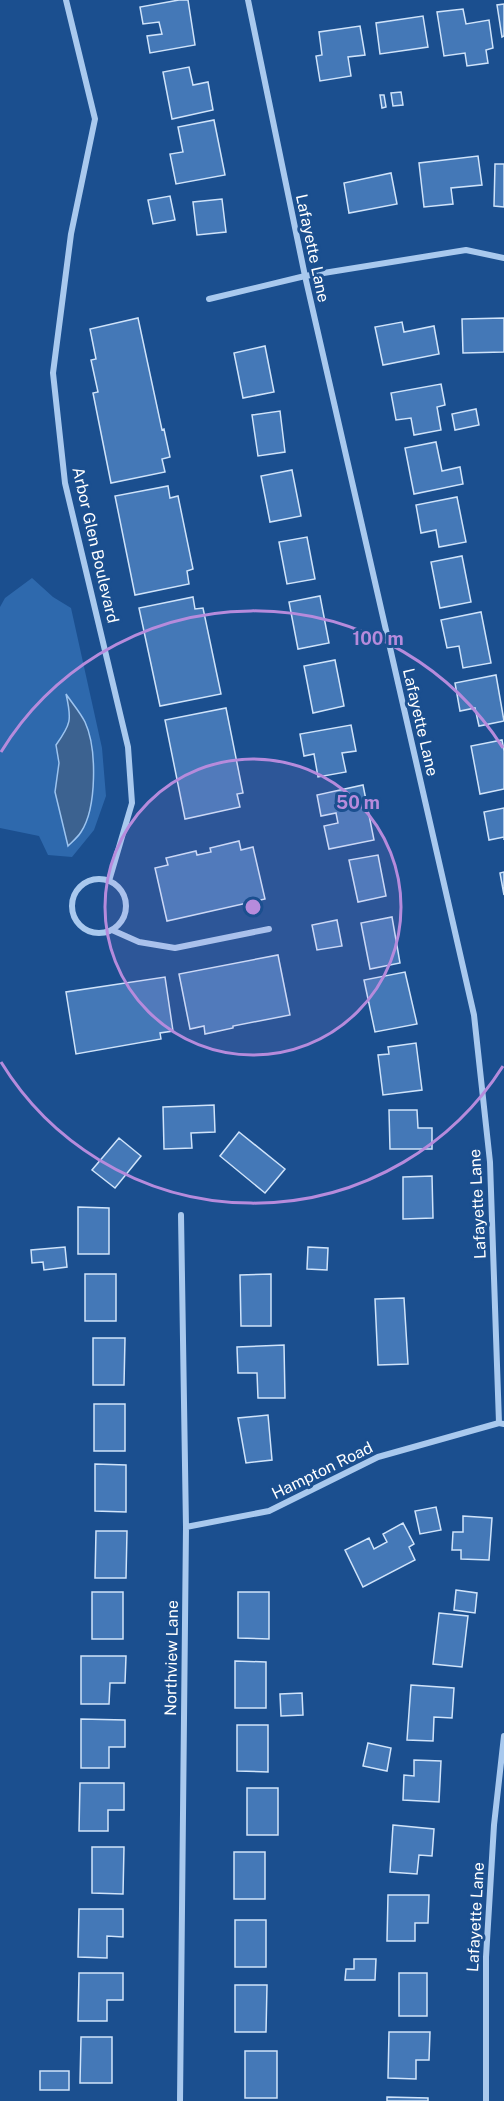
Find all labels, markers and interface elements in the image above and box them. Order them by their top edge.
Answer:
street label: Lafayette Lane [292,192,333,304]
street label: Arbor Glen Boulevard [68,465,123,625]
text: 100 m [352,628,404,649]
street label: Lafayette Lane [399,666,442,778]
text: 50 m [336,792,380,813]
centre of rings [243,897,263,917]
street label: Lafayette Lane [465,1149,490,1259]
street label: Hampton Road [269,1438,376,1503]
street label: Northview Lane [161,1600,182,1716]
street label: Lafayette Lane [463,1862,488,1972]

